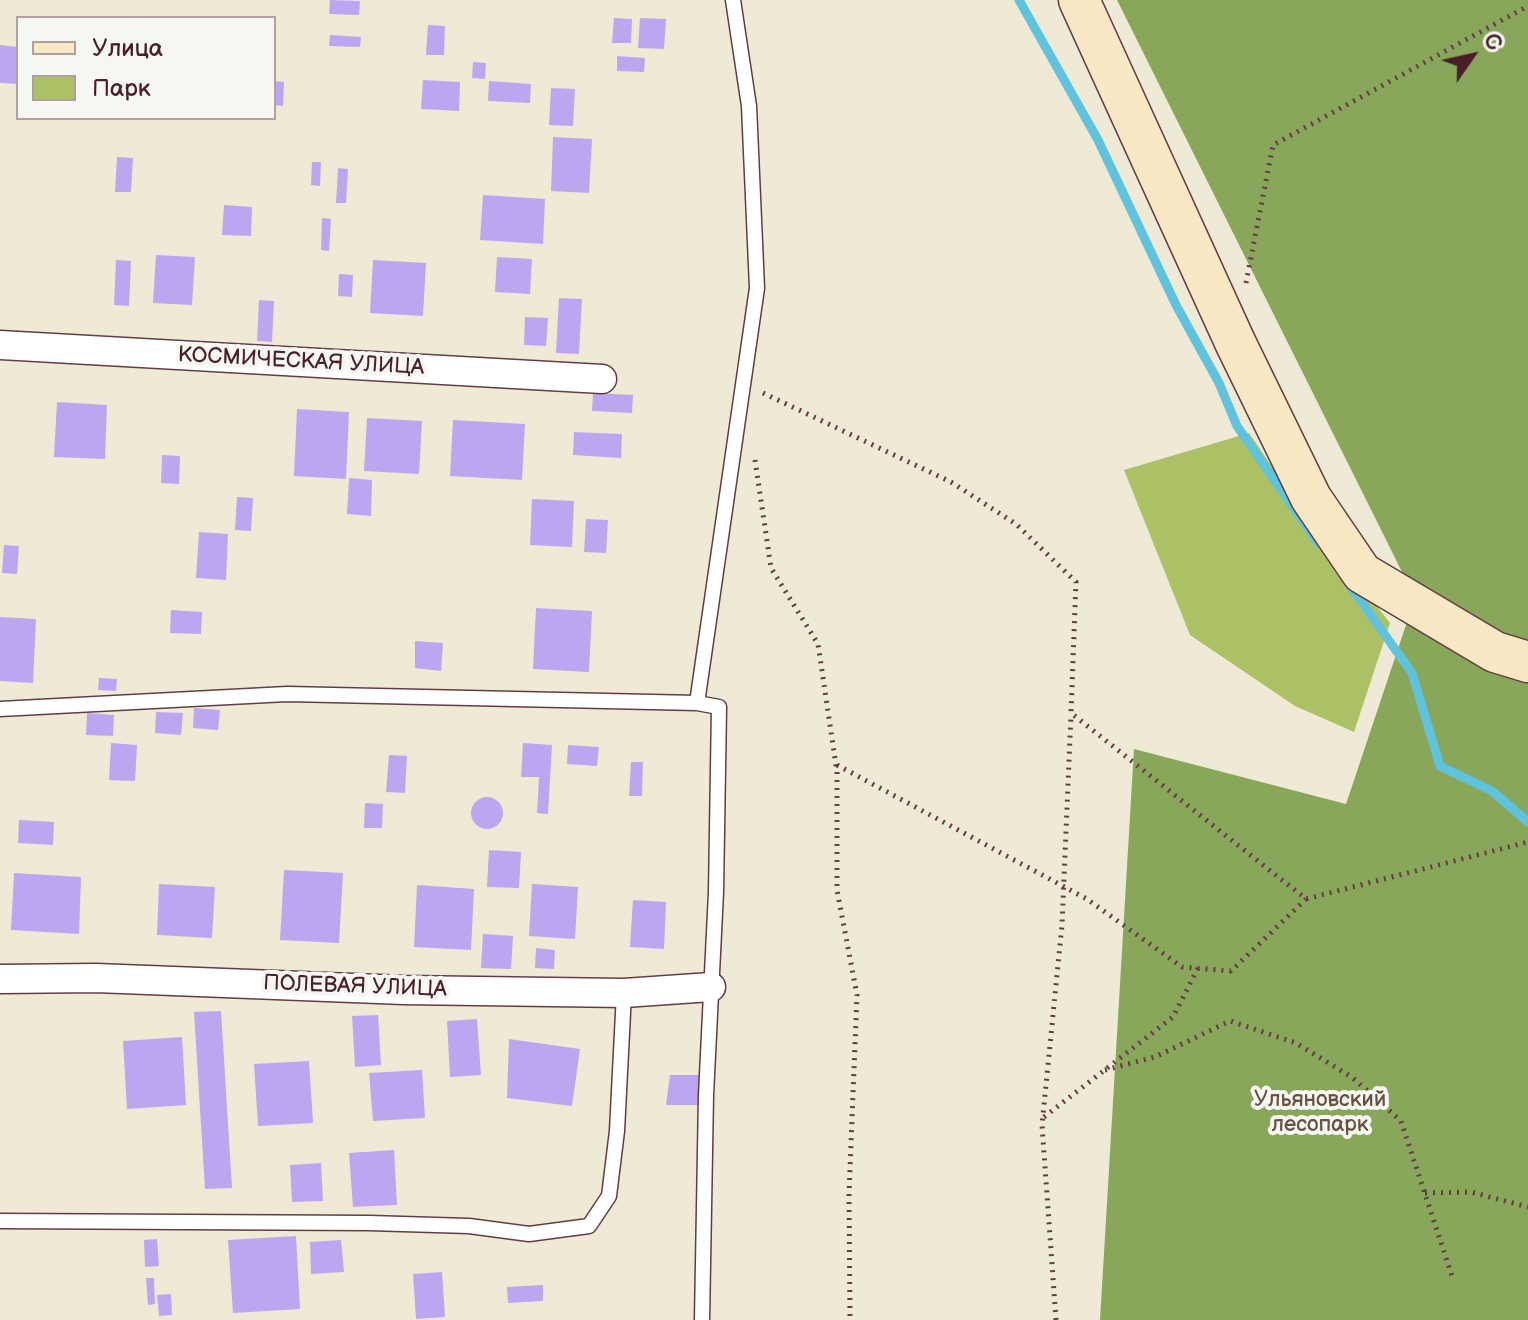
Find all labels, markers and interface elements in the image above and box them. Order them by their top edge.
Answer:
legend [16,16,276,120]
north arrow [1432,16,1512,96]
text: С [1477,28,1508,56]
text: Улица [92,34,163,63]
text: Парк [92,74,150,103]
street label: КОСМИЧЕСКАЯ УЛИЦА [177,342,425,382]
street label: ПОЛЕВАЯ УЛИЦА [263,971,447,1003]
park label: Ульяновский лесопарк [1254,1087,1386,1138]

